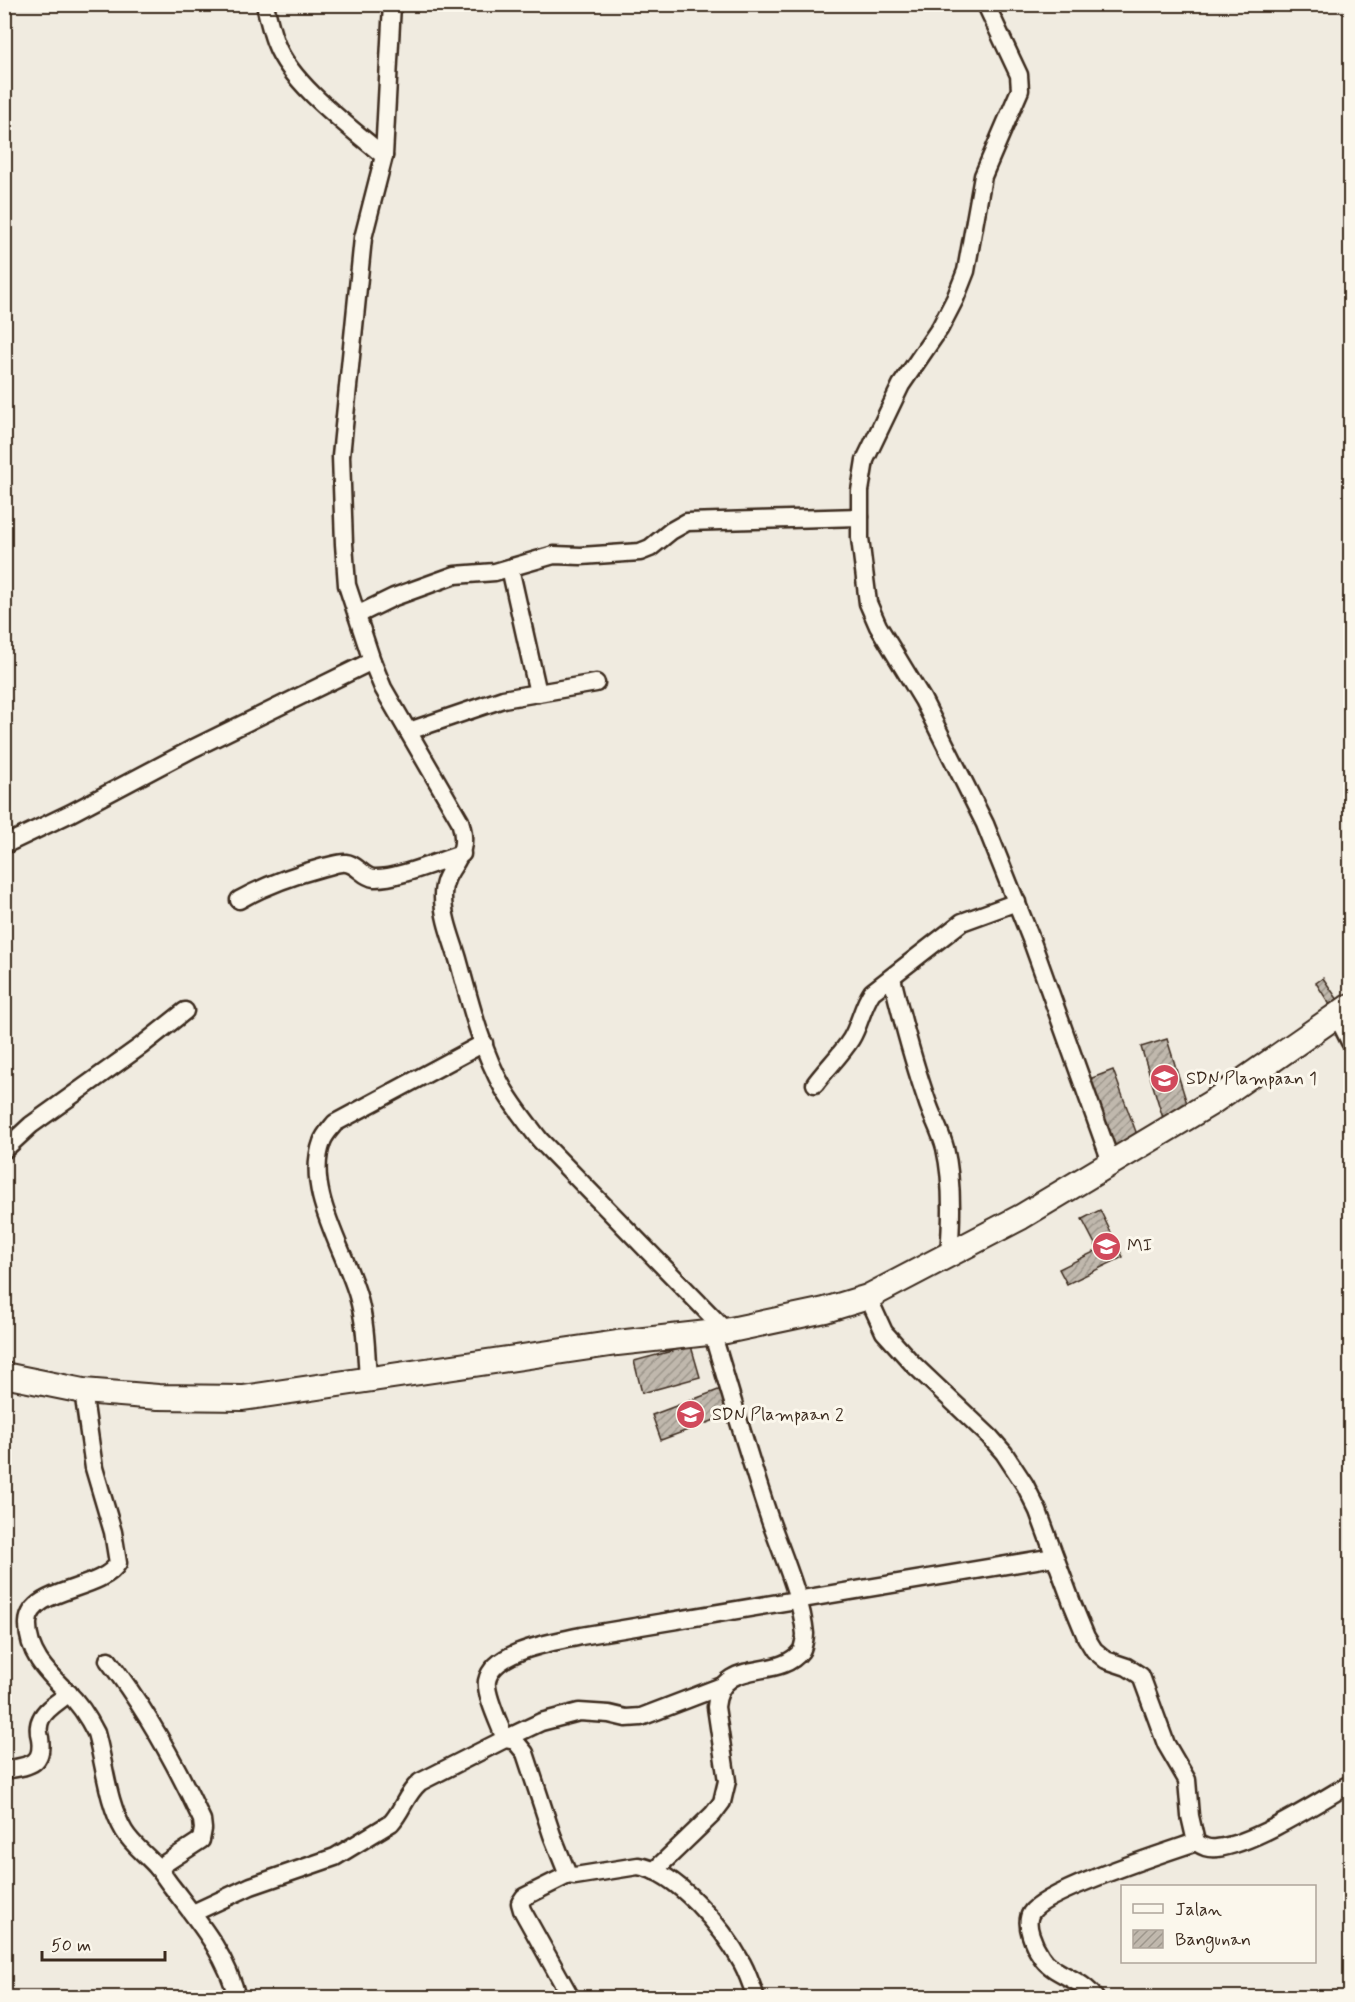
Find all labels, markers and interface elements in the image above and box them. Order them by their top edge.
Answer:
school or university icon: SDN Plampaan 1 [1149,1063,1181,1095]
place label: SDN Plampaan 1 [1186,1067,1317,1091]
school or university icon: MI [1090,1230,1122,1262]
place label: MI [1127,1234,1152,1258]
school or university icon: SDN Plampaan 2 [675,1399,707,1431]
place label: SDN Plampaan 2 [712,1403,844,1427]
legend [1121,1885,1316,1963]
text: Jalan [1175,1898,1222,1922]
scale bar [42,1924,165,1962]
text: Bangunan [1175,1928,1251,1953]
text: 50 m [51,1934,91,1958]

